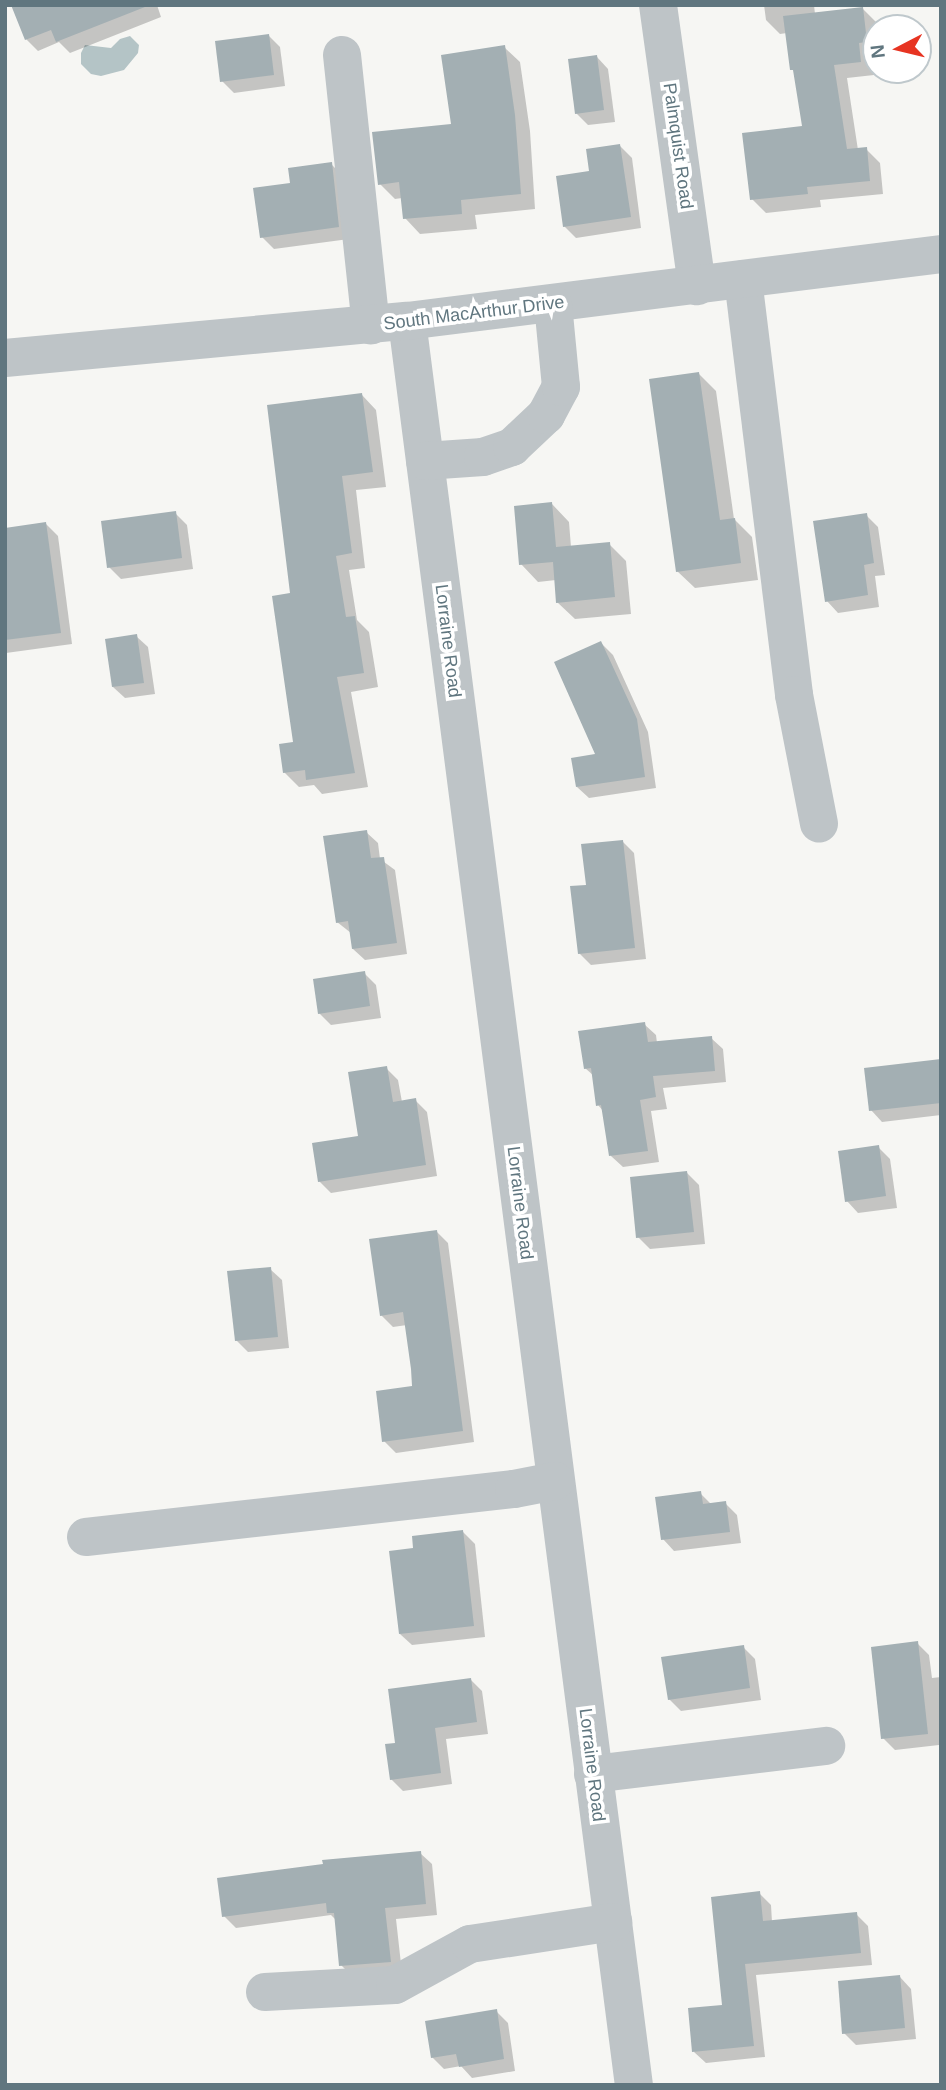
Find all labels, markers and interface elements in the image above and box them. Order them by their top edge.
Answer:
north arrow [862,14,932,84]
text: N [866,43,889,59]
street label: Palmquist Road [658,82,698,210]
street label: South MacArthur Drive [382,291,566,335]
street label: Lorraine Road [430,583,466,699]
street label: Lorraine Road [502,1145,538,1261]
street label: Lorraine Road [574,1707,610,1823]

